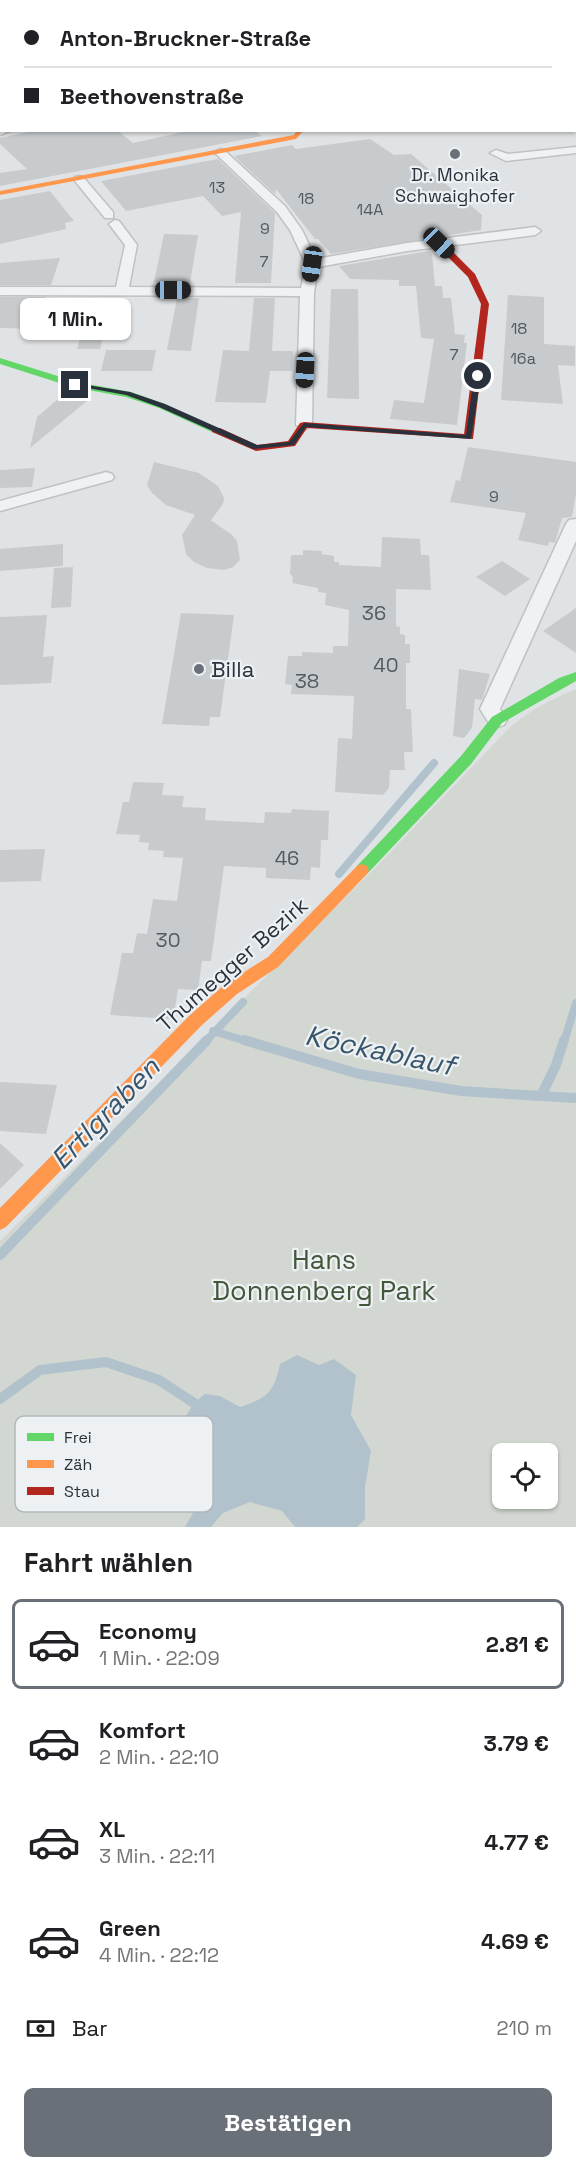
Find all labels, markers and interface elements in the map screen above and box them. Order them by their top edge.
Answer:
text: Anton-Bruckner-Straße [60,24,311,52]
text: Beethovenstraße [60,82,244,110]
marker: Dr. Monika Schwaighofer [448,147,462,161]
place label: Dr. Monika Schwaighofer [395,163,515,207]
house number: 13 [209,177,225,198]
house number: 18 [298,188,314,209]
house number: 14A [357,199,383,220]
house number: 9 [260,218,270,239]
car [420,224,458,262]
car [301,245,323,283]
house number: 7 [259,251,269,272]
car [155,281,191,299]
callout: 1 Min. [20,298,130,340]
text: 1 Min. [48,306,103,332]
house number: 18 [511,318,527,339]
house number: 7 [449,344,459,365]
house number: 16a [510,348,536,369]
car [295,352,315,388]
route start [464,362,491,389]
route end [61,371,88,398]
house number: 9 [489,486,499,507]
house number: 36 [362,600,386,626]
house number: 40 [373,652,399,678]
place label: Billa [211,655,255,683]
marker: Billa [192,662,206,676]
house number: 38 [295,668,319,694]
house number: 46 [275,845,299,871]
street label: Thumegger Bezirk [151,891,313,1037]
house number: 30 [156,927,180,953]
water label: Köckablauf [302,1017,461,1084]
water label: Ertlgraben [43,1049,168,1177]
park label: Hans Donnenberg Park [212,1242,436,1308]
legend [15,1416,213,1512]
text: Frei [64,1427,92,1448]
map controls [492,1443,558,1509]
button: locate [492,1443,558,1509]
text: Zäh [64,1454,92,1475]
text: Stau [64,1481,100,1502]
text: Fahrt wählen [24,1545,193,1580]
icon: car [27,1617,81,1671]
text: Economy [99,1617,197,1645]
text: 2.81 € [486,1630,549,1658]
text: 1 Min. · 22:09 [99,1645,220,1671]
icon: car [27,1716,81,1770]
text: Komfort [99,1716,186,1744]
text: 3.79 € [484,1729,549,1757]
text: 2 Min. · 22:10 [99,1744,219,1770]
icon: car [27,1815,81,1869]
text: XL [99,1815,125,1843]
text: 4.77 € [484,1828,549,1856]
text: 3 Min. · 22:11 [99,1843,215,1869]
icon: car [27,1914,81,1968]
text: Green [99,1914,161,1942]
text: 4.69 € [481,1927,549,1955]
text: 4 Min. · 22:12 [99,1942,219,1968]
icon: cash [24,2012,57,2045]
text: Bar [72,2014,108,2042]
text: 210 m [496,2015,552,2041]
button: Bestätigen [24,2088,552,2157]

